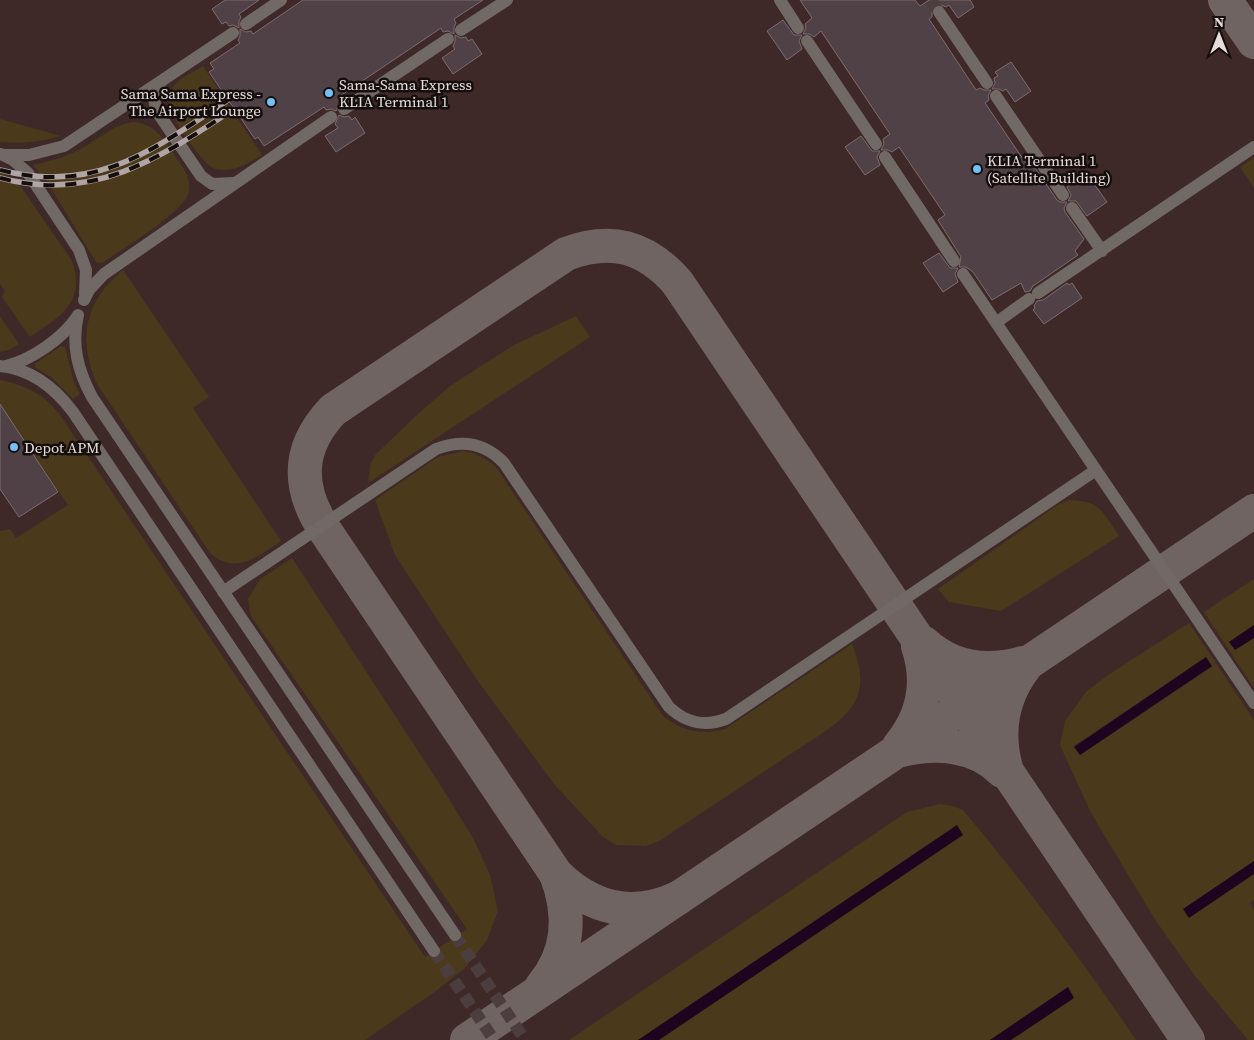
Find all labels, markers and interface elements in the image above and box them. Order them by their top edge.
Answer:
north arrow [1194,10,1244,60]
text: N [1214,12,1224,32]
place label: Sama-Sama Express KLIA Terminal 1 [339,74,472,112]
place label: Sama Sama Express - The Airport Lounge [121,83,261,121]
marker: Sama-Sama Express KLIA Terminal 1 [323,87,335,99]
marker: Sama Sama Express - The Airport Lounge [265,96,277,108]
place label: KLIA Terminal 1 (Satellite Building) [987,150,1111,188]
marker: KLIA Terminal 1 (Satellite Building) [971,163,983,175]
place label: Depot APM [24,437,100,458]
marker: Depot APM [8,441,20,453]

